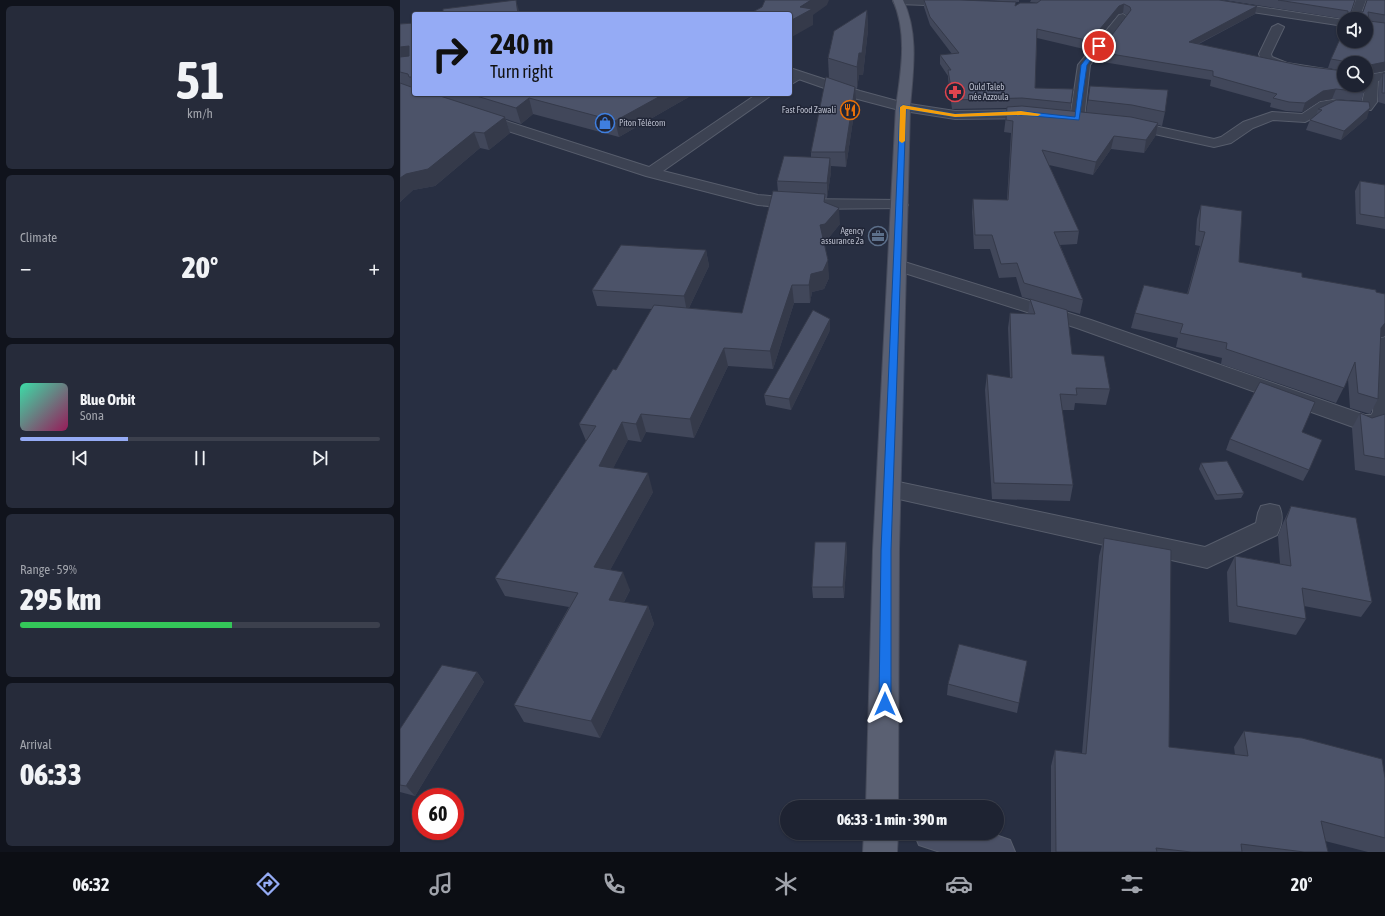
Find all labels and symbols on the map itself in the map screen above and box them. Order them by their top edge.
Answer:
pin [1082,29,1116,63]
pharmacy icon: Ould Taleb née Azzoula [944,81,966,103]
place label: Ould Taleb née Azzoula [969,82,1009,102]
restaurant icon: Fast Food Zawali [839,99,861,121]
place label: Fast Food Zawali [782,105,836,115]
shop icon: Piton Télécom [594,112,616,134]
place label: Piton Télécom [619,118,666,128]
office icon: Agency assurance 2a [867,225,889,247]
place label: Agency assurance 2a [821,226,864,246]
position arrow [864,683,906,725]
speed limit sign: 60 [412,788,464,840]

